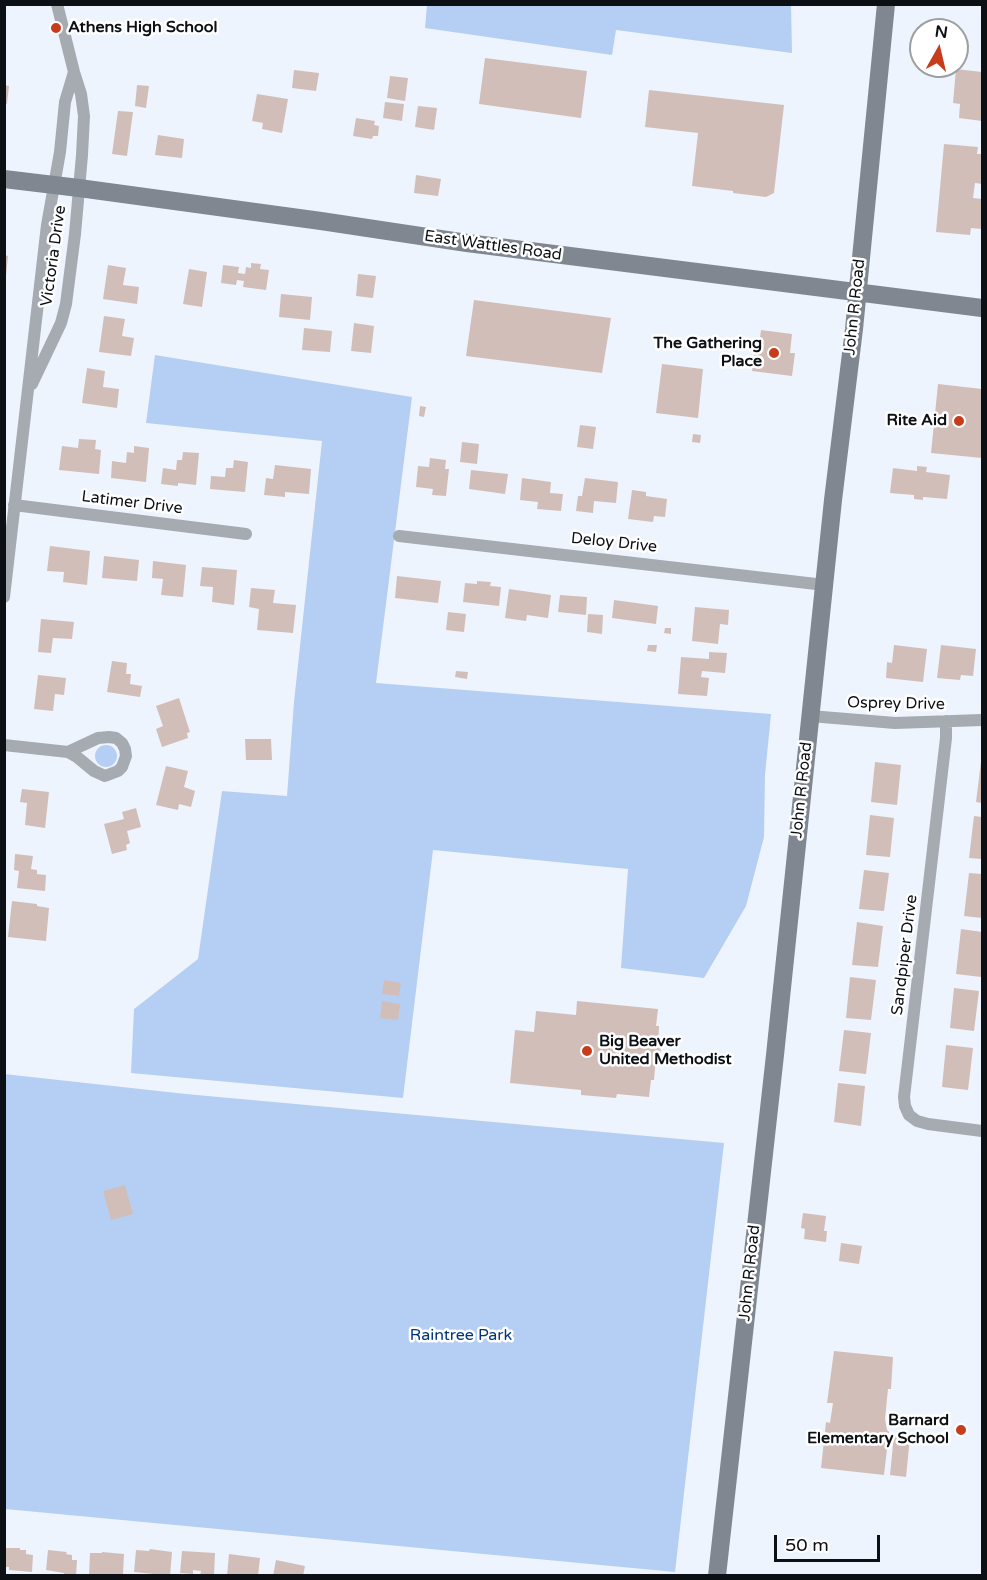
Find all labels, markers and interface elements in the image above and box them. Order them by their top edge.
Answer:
place label: Athens High School [68,18,218,38]
north arrow [909,18,969,78]
marker: Athens High School [49,21,63,35]
text: N [933,21,949,43]
street label: Victoria Drive [37,204,71,308]
street label: East Wattles Road [423,227,563,265]
street label: John R Road [840,258,870,356]
place label: The Gathering Place [654,334,762,372]
marker: The Gathering Place [767,346,781,360]
place label: Rite Aid [887,411,947,431]
marker: Rite Aid [952,414,966,428]
street label: Latimer Drive [80,487,184,519]
street label: Deloy Drive [570,529,658,557]
street label: Osprey Drive [847,694,945,714]
street label: John R Road [787,741,817,839]
street label: Sandpiper Drive [888,893,922,1017]
place label: Big Beaver United Methodist [599,1032,732,1070]
marker: Big Beaver United Methodist [580,1044,594,1058]
street label: John R Road [735,1224,765,1322]
park label: Raintree Park [410,1326,512,1346]
place label: Barnard Elementary School [807,1411,949,1449]
marker: Barnard Elementary School [954,1423,968,1437]
scale bar [777,1523,884,1561]
text: 50 m [785,1534,829,1556]

